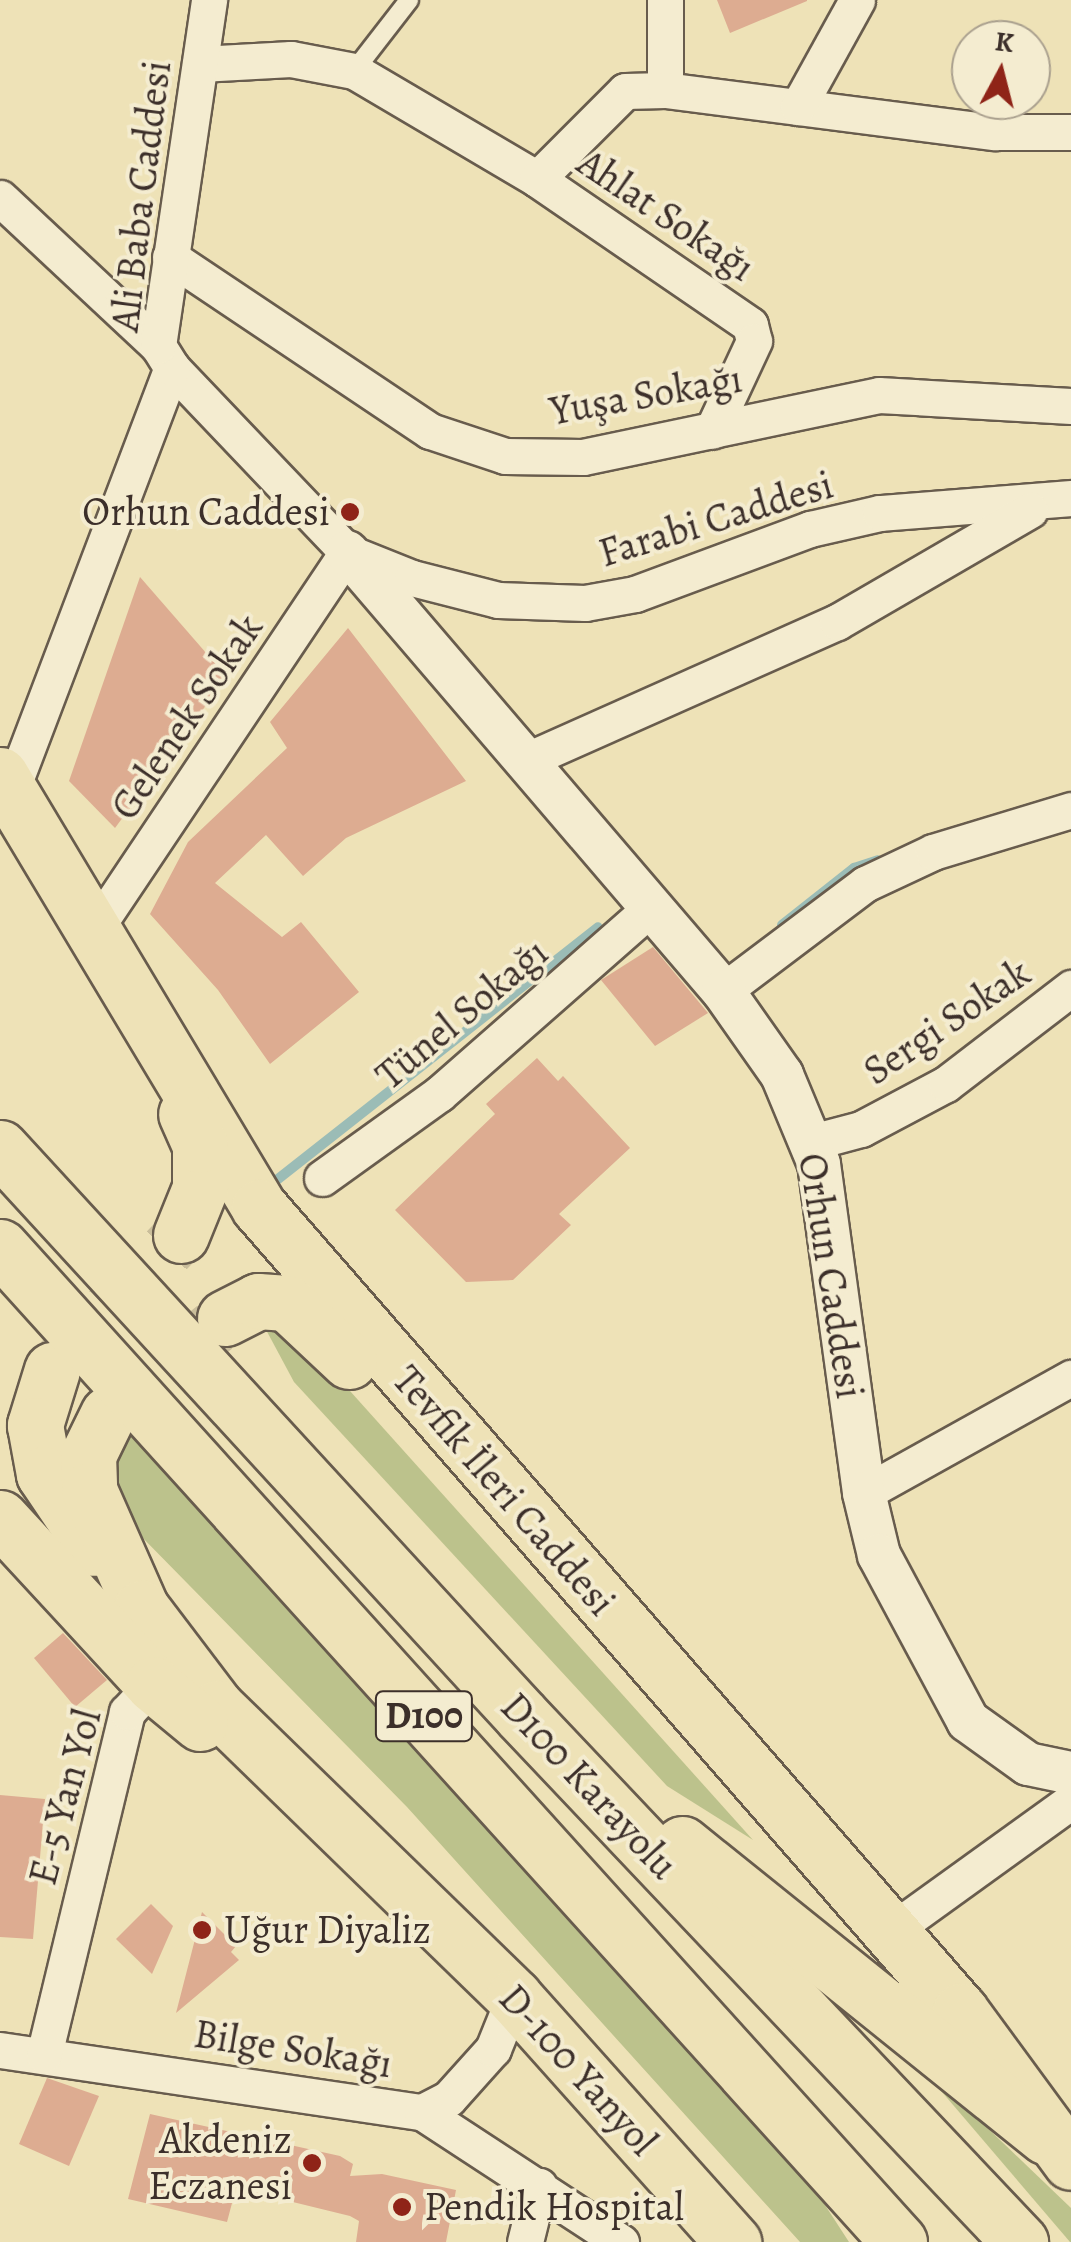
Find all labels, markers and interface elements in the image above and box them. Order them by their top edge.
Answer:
north arrow [951,20,1051,120]
text: K [993,22,1016,62]
street label: Ali Baba Caddesi [101,58,181,334]
street label: Ahlat Sokağı [569,138,763,292]
street label: Yuşa Sokağı [546,355,746,435]
street label: Farabi Caddesi [593,461,839,577]
place label: Orhun Caddesi̇ [82,488,330,536]
marker: Orhun Caddesi̇ [339,501,361,523]
street label: Gelenek Sokak [101,605,273,829]
street label: Tünel Sokağı [366,928,558,1100]
street label: Sergi Sokak [854,949,1040,1095]
street label: Orhun Caddesi [788,1150,874,1402]
street label: Tevfik İleri Caddesi [383,1356,625,1626]
road number: D100 [374,1683,474,1749]
street label: D100 Karayolu [491,1683,687,1889]
street label: E-5 Yan Yol [19,1704,111,1890]
place label: Uğur Diyaliz [224,1906,431,1954]
marker: Uğur Diyaliz [189,1917,215,1943]
street label: D-100 Yanyol [489,1975,667,2165]
street label: Bilge Sokağı [191,2010,395,2088]
place label: Akdeniz Eczanesi [148,2116,292,2210]
marker: Akdeniz Eczanesi [301,2152,323,2174]
place label: Pendik Hospital [424,2183,684,2231]
marker: Pendik Hospital [389,2194,415,2220]

